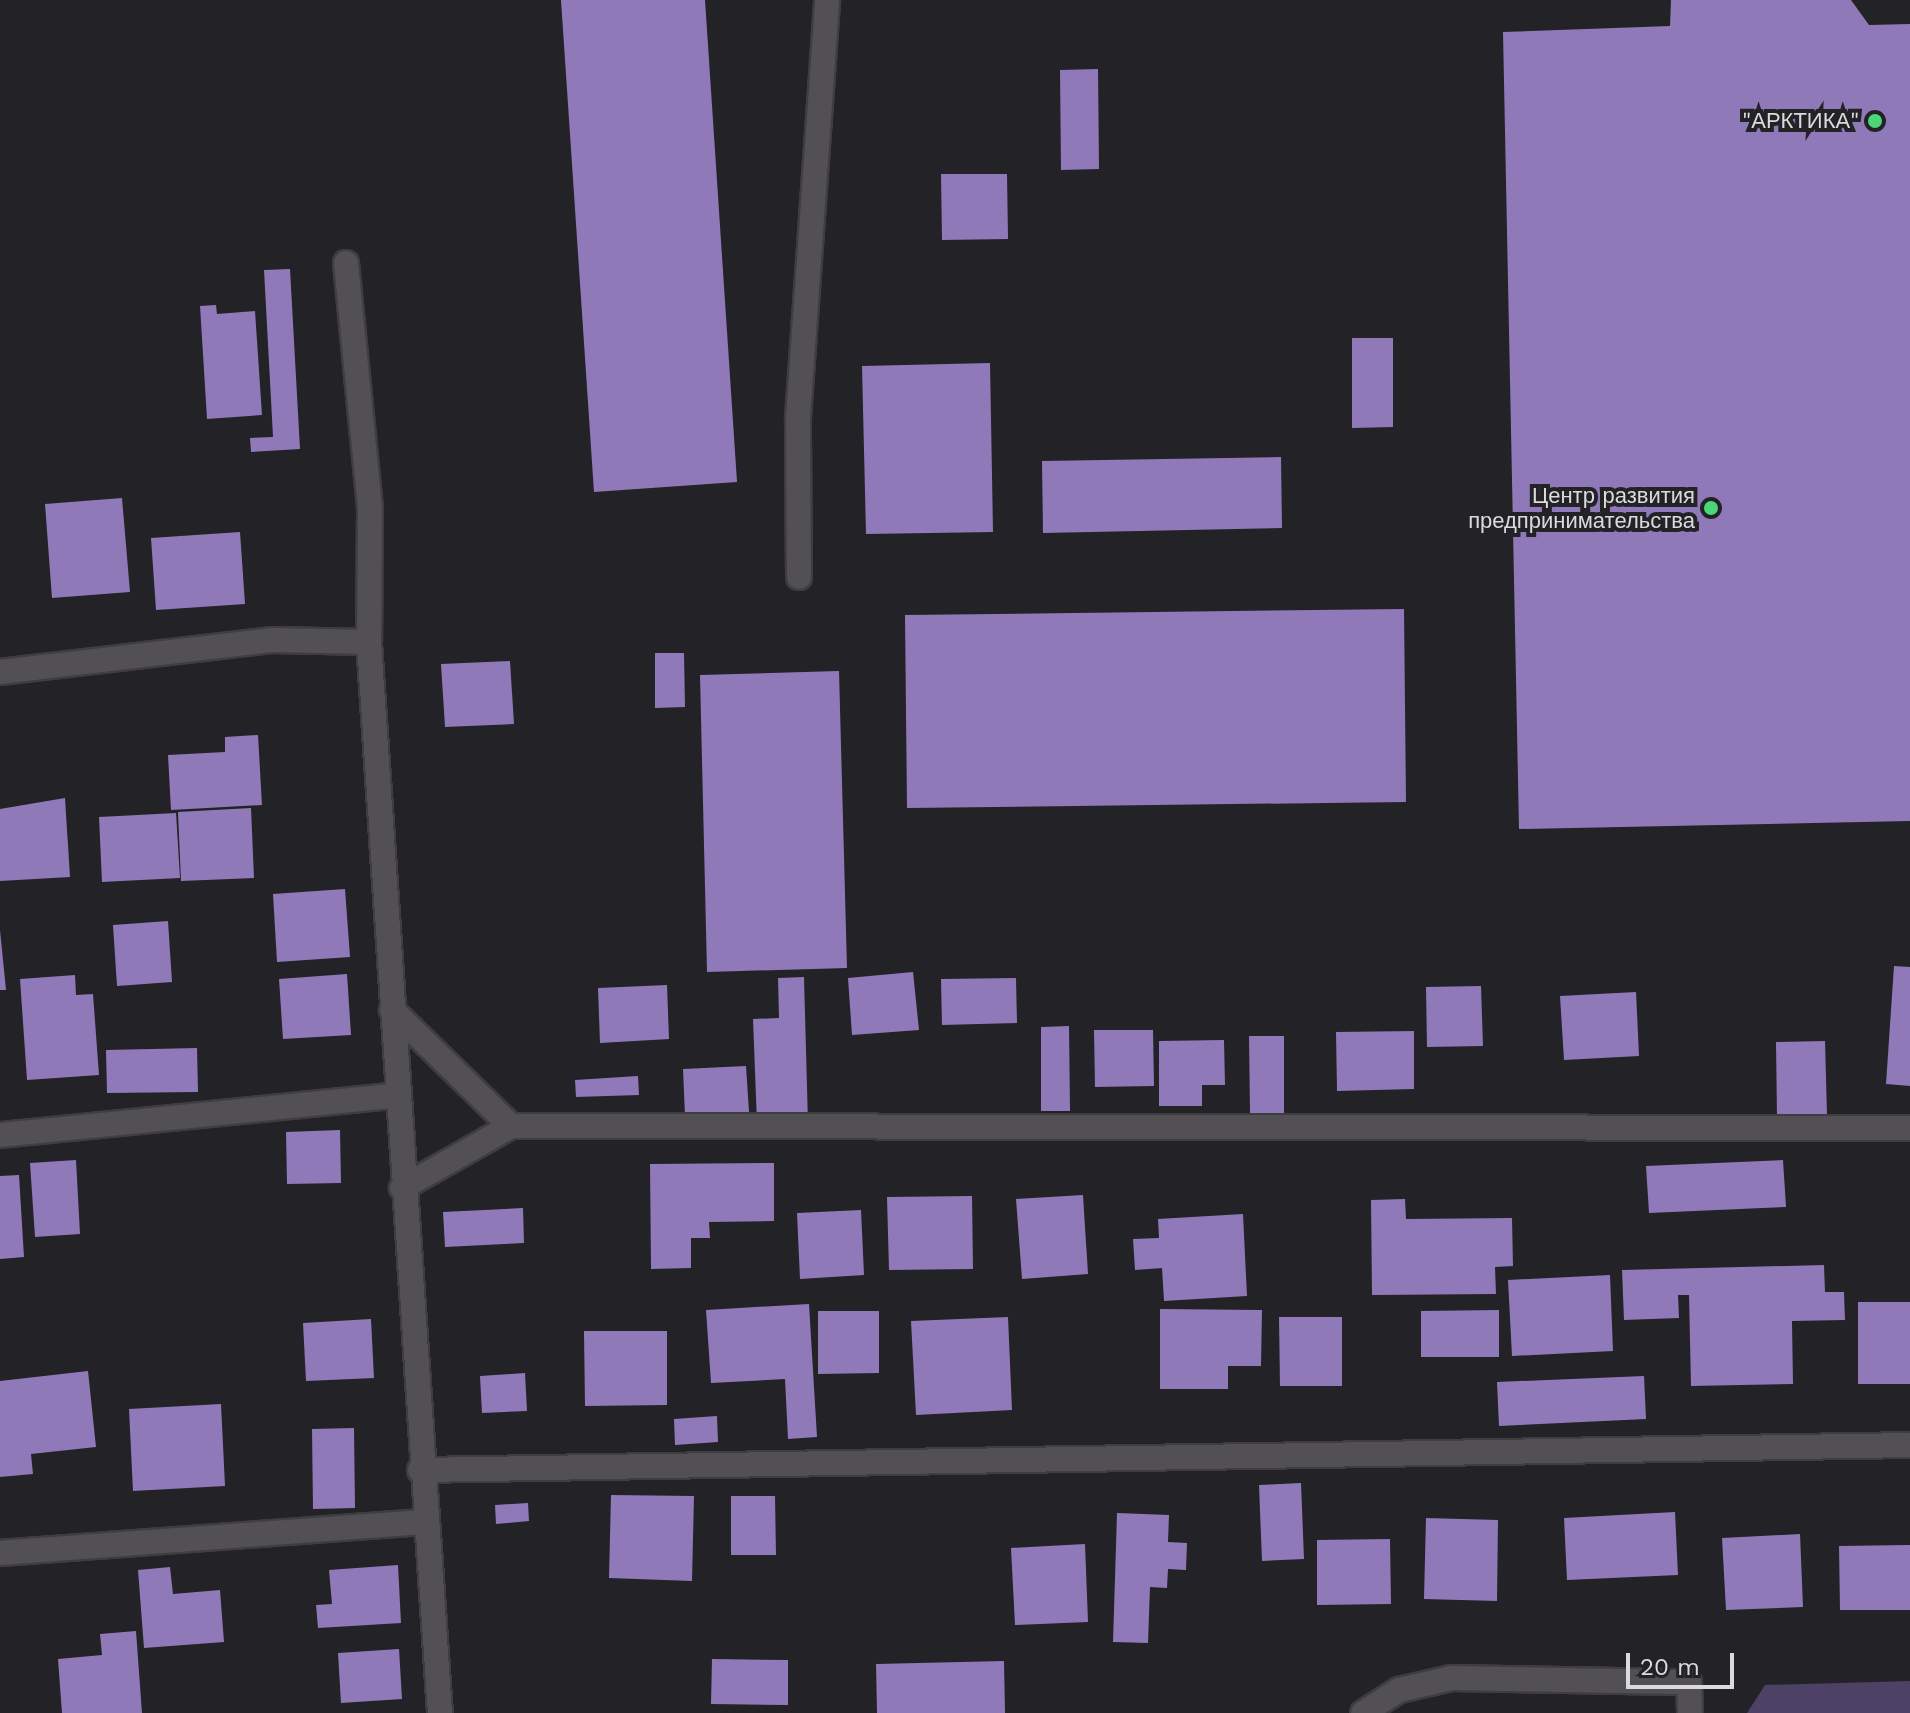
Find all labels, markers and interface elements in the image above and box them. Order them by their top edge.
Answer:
place label: "АРКТИКА" [1742,108,1859,134]
marker: "АРКТИКА" [1866,112,1884,130]
place label: Центр развития предпринимательства [1468,482,1695,534]
marker: Центр развития предпринимательства [1702,499,1720,517]
scale bar [1630,1637,1738,1687]
text: 20 m [1640,1653,1700,1681]

